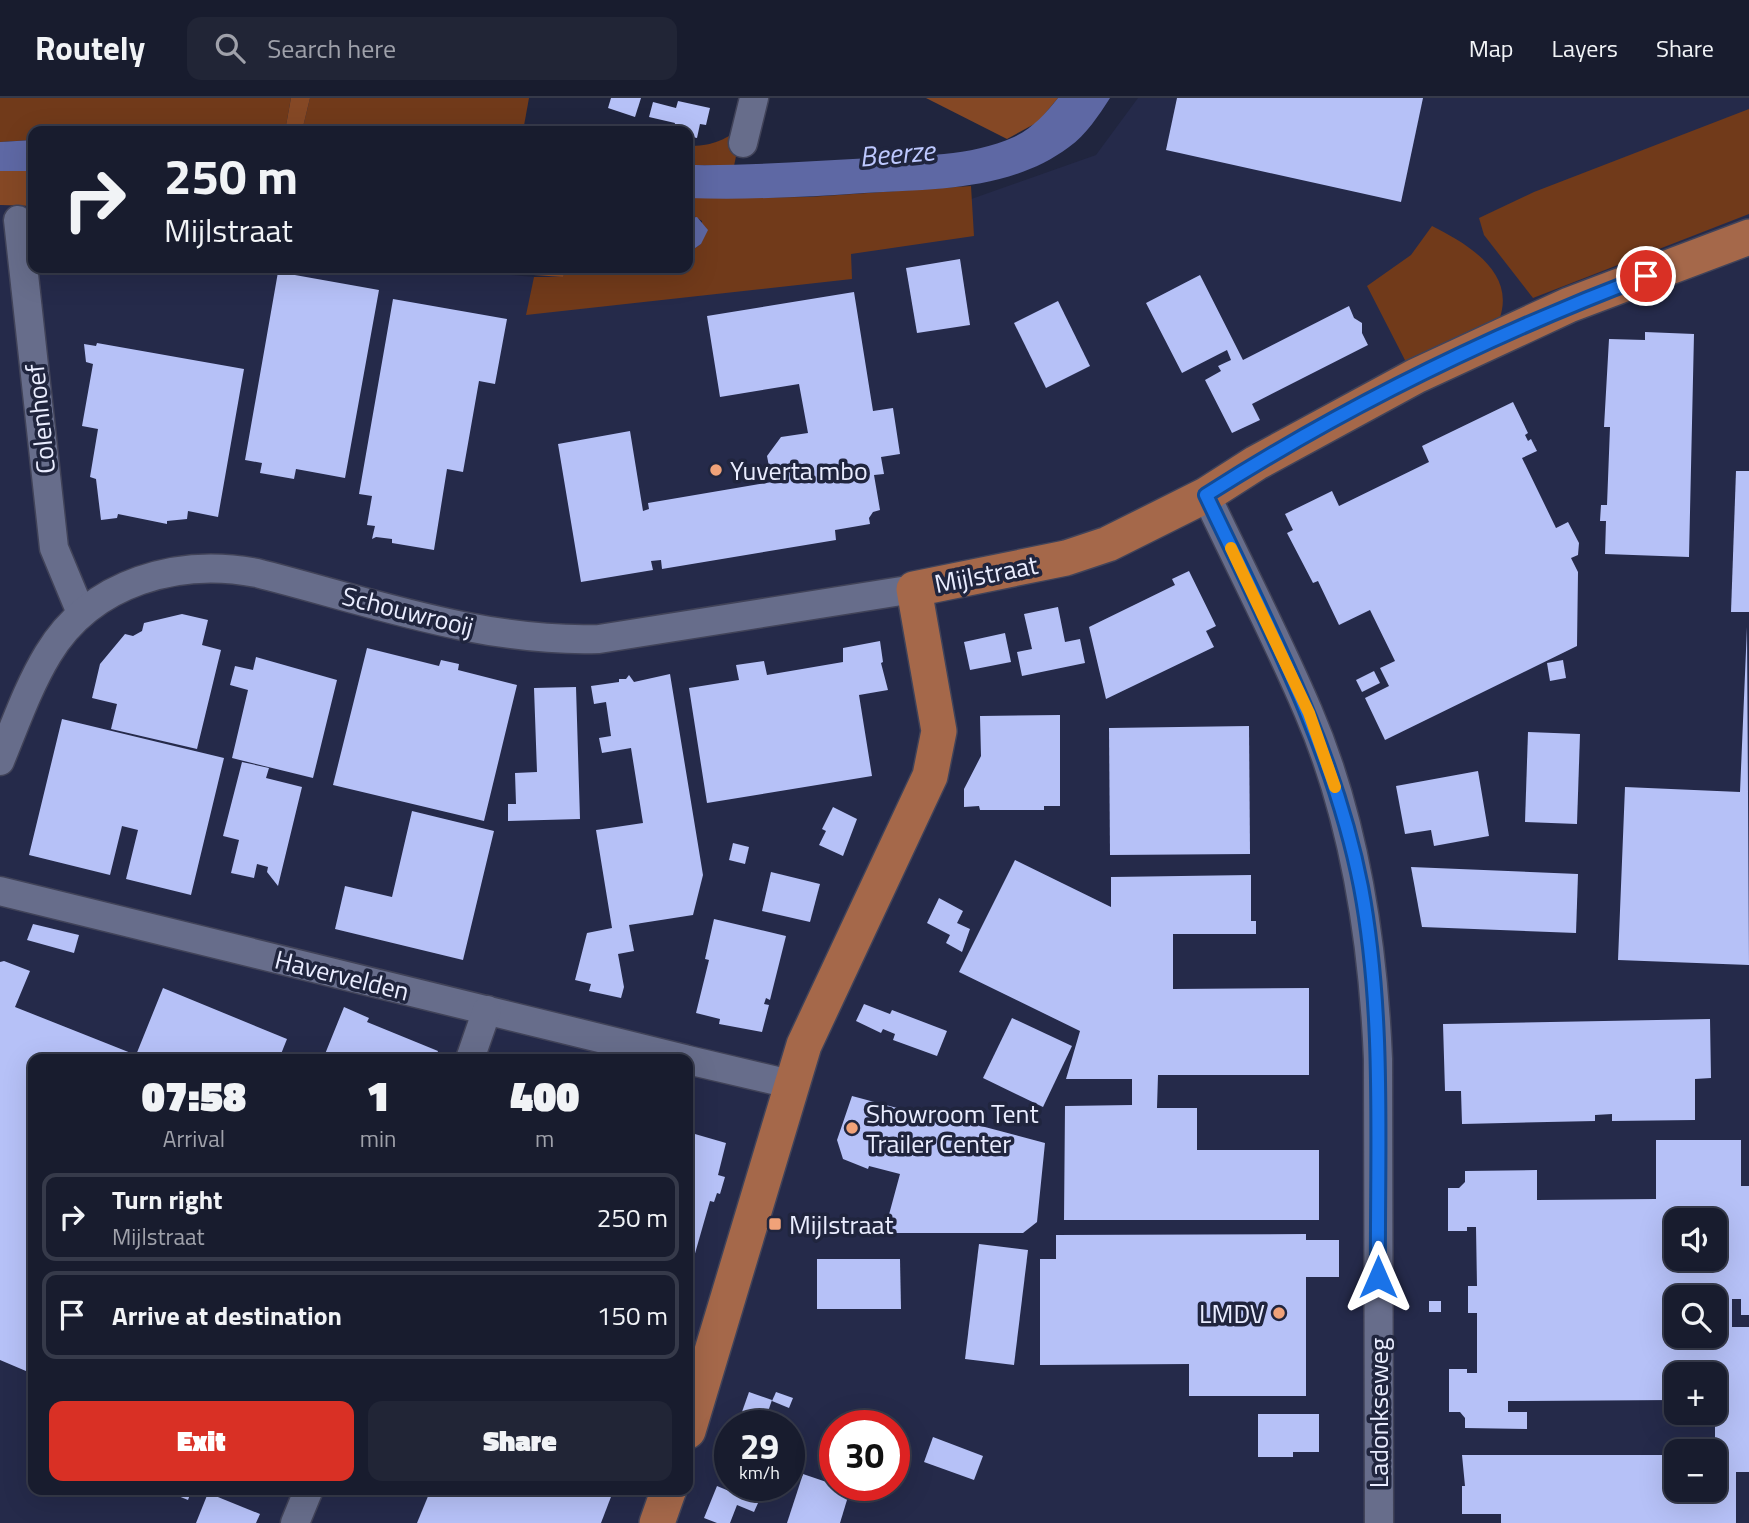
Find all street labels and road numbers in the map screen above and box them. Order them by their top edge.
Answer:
street label: Colenhoef [15,362,65,476]
street label: Mijlstraat [931,545,1041,603]
street label: Schouwrooij [338,576,478,646]
street label: Havervelden [271,939,413,1011]
street label: Ladonkseweg [1359,1338,1398,1488]

